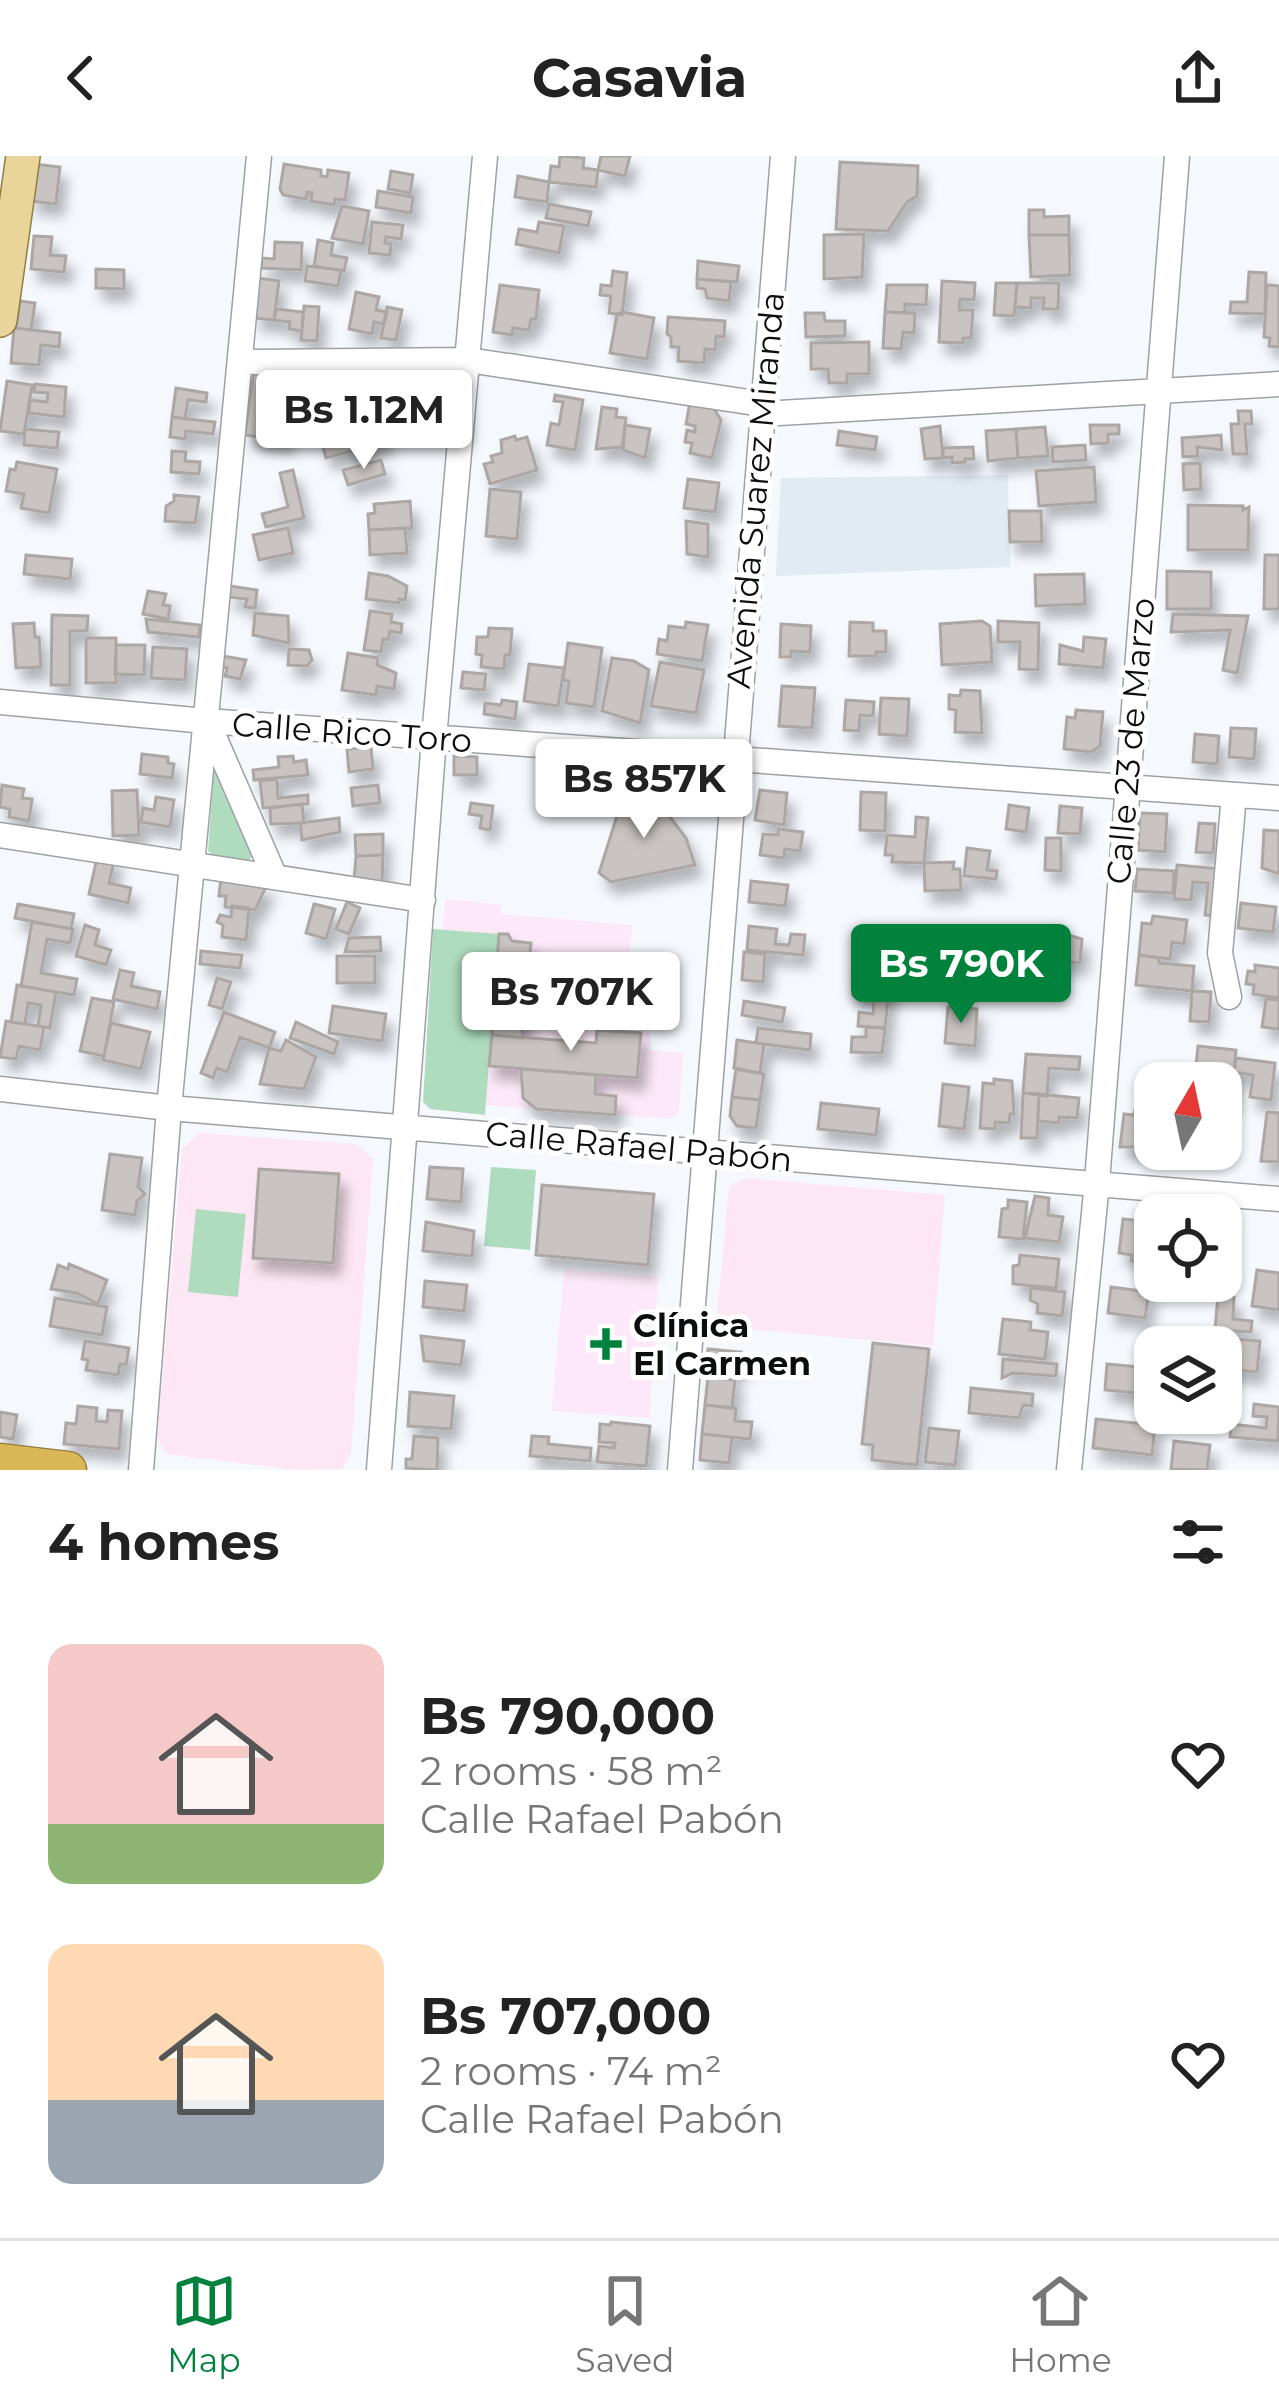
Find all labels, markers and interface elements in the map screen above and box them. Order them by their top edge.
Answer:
icon: back [48,45,114,111]
text: Casavia [532,45,747,111]
icon: share [1165,45,1231,111]
street label: Avenida Suarez Miranda [718,290,792,690]
pin: Bs 1.12M [240,370,488,472]
text: Bs 1.12M [283,385,445,433]
street label: Calle 23 de Marzo [1098,596,1162,886]
street label: Calle Rico Toro [231,704,473,760]
pin: Bs 857K [533,739,755,841]
text: Bs 857K [562,754,726,802]
pin: Bs 790K [850,924,1072,1026]
text: Bs 790K [878,939,1044,987]
pin: Bs 707K [460,952,682,1054]
text: Bs 707K [489,967,653,1015]
north arrow [1134,1062,1242,1170]
map controls [1134,1062,1242,1434]
street label: Calle Rafael Pabón [484,1113,794,1179]
button: locate [1134,1194,1242,1302]
place label: Clínica El Carmen [633,1305,811,1383]
button: layers [1134,1326,1242,1434]
marker: Clínica El Carmen [590,1328,622,1360]
icon: filters [1165,1509,1231,1575]
text: 4 homes [48,1511,279,1573]
text: Bs 790,000 [420,1685,715,1747]
icon: home [144,1692,288,1836]
icon: heart [1165,1731,1231,1797]
text: 2 rooms · 58 m² [420,1747,722,1795]
text: Calle Rafael Pabón [420,1795,784,1843]
text: Bs 707,000 [420,1985,711,2047]
icon: home [144,1992,288,2136]
icon: heart [1165,2031,1231,2097]
text: 2 rooms · 74 m² [420,2047,722,2095]
text: Calle Rafael Pabón [420,2095,784,2143]
tab: Map [167,2268,241,2380]
tab: Saved [575,2268,675,2380]
tab: Home [1009,2268,1112,2380]

